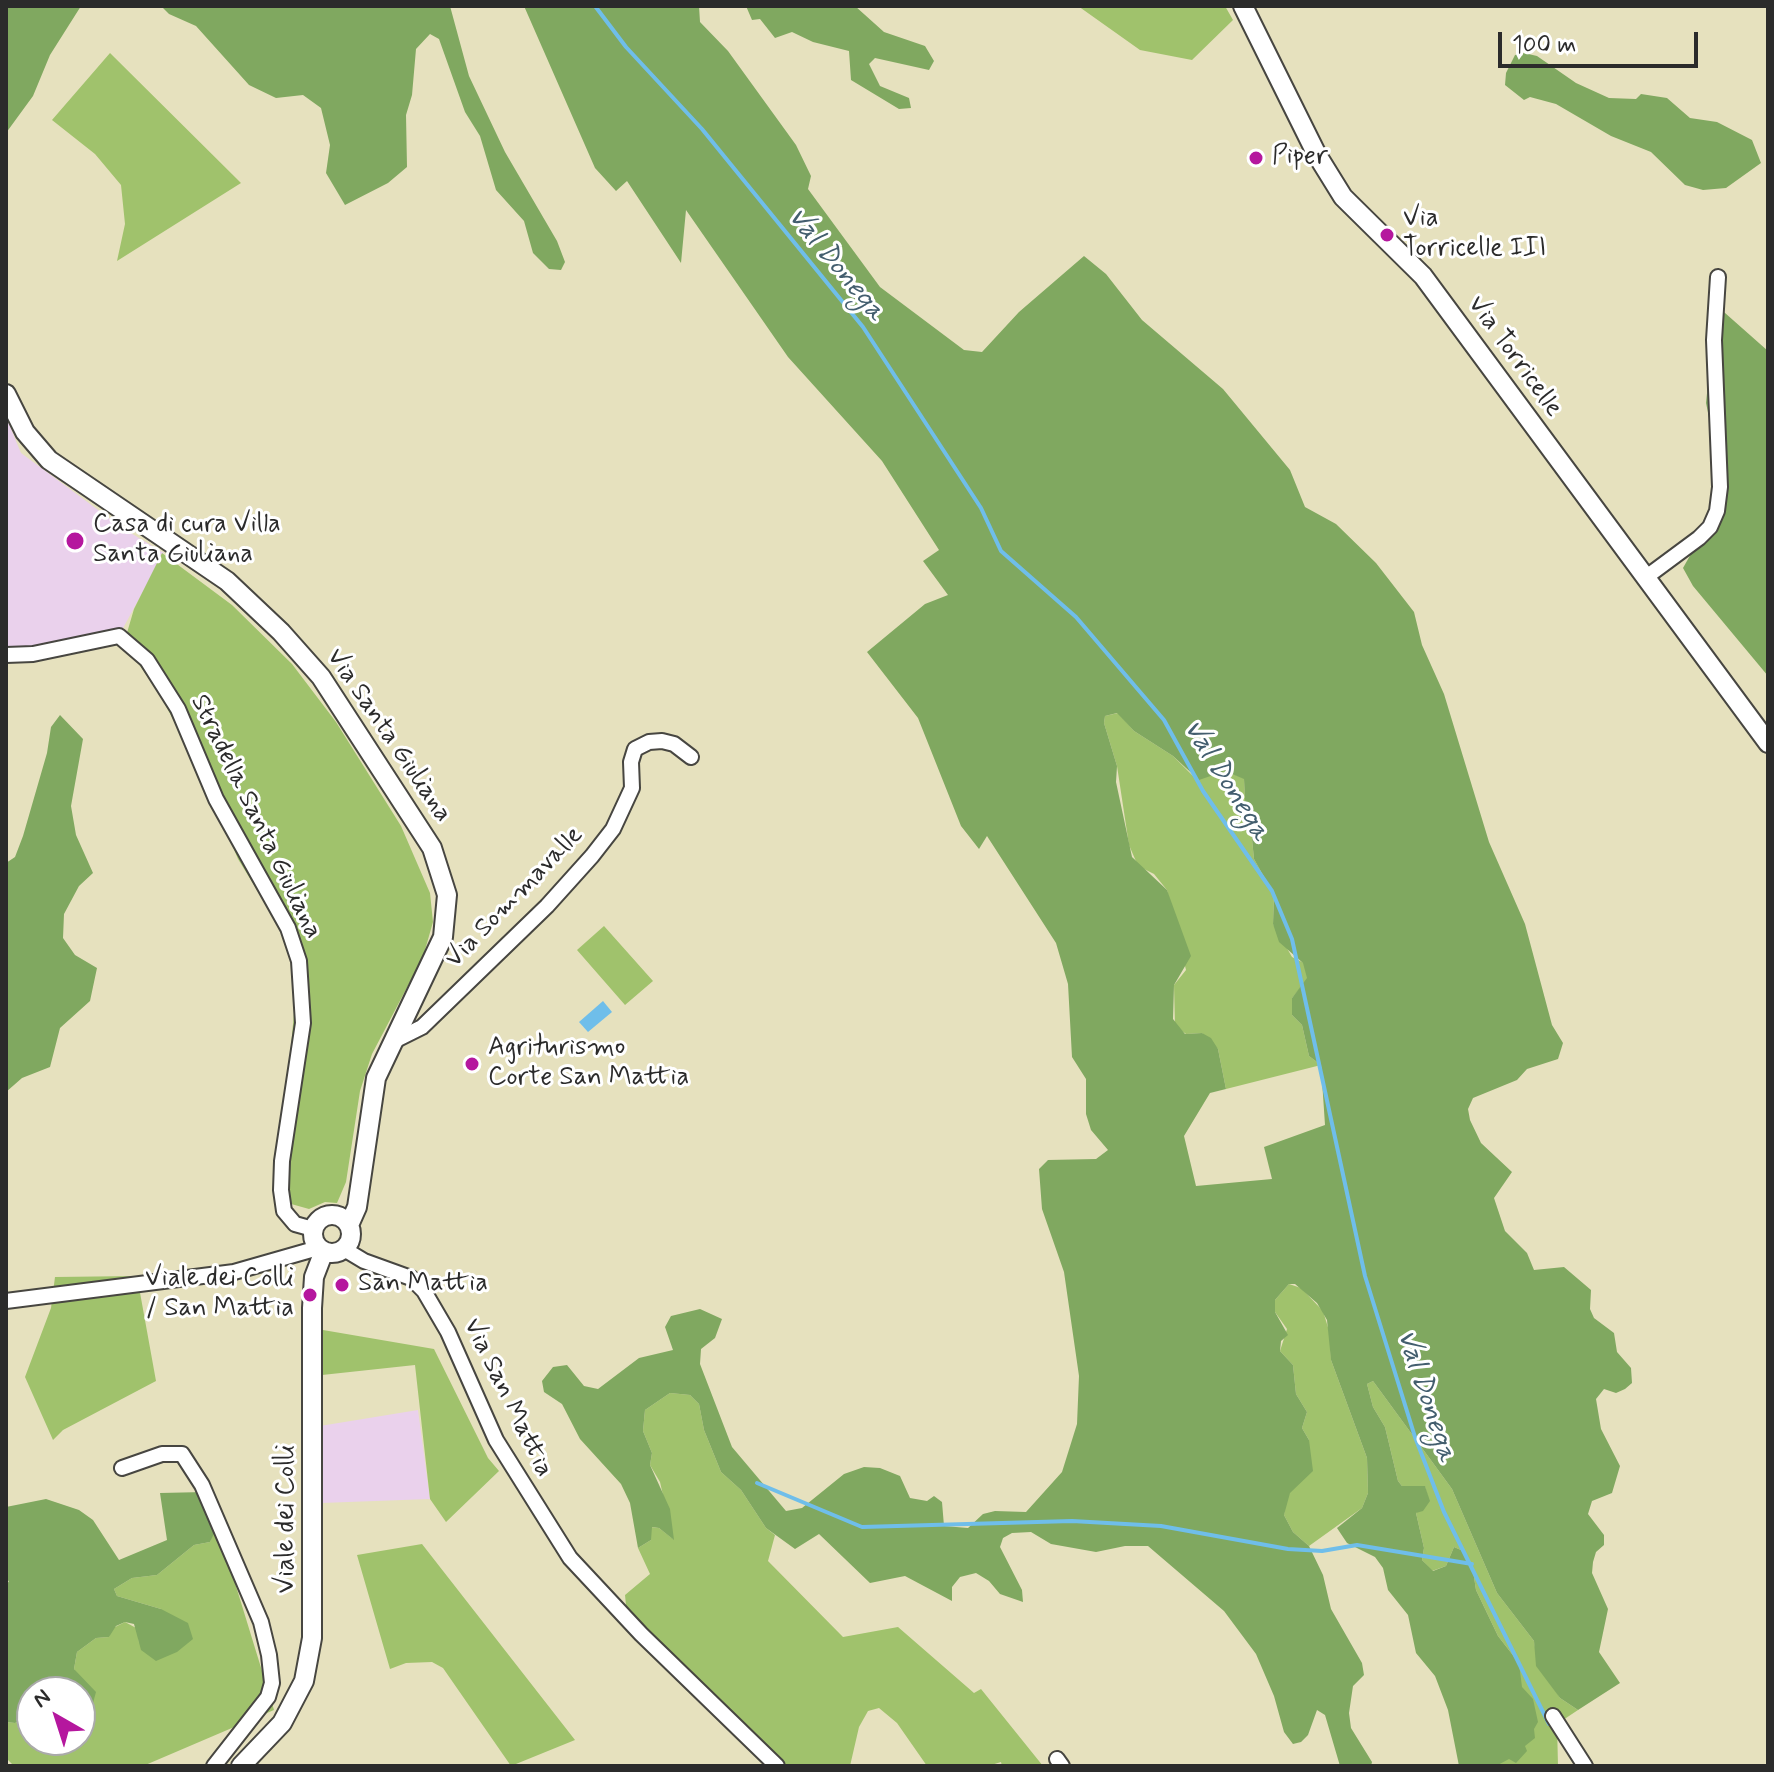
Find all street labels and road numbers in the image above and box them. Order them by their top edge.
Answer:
street label: Via Torricelle [1460,290,1568,424]
street label: Via Santa Giuliana [318,643,458,829]
street label: Stradella Santa Giuliana [182,690,328,944]
street label: Via Sommavalle [439,821,591,975]
street label: Via San Mattia [455,1314,559,1482]
street label: Viale dei Colli [272,1444,304,1594]

